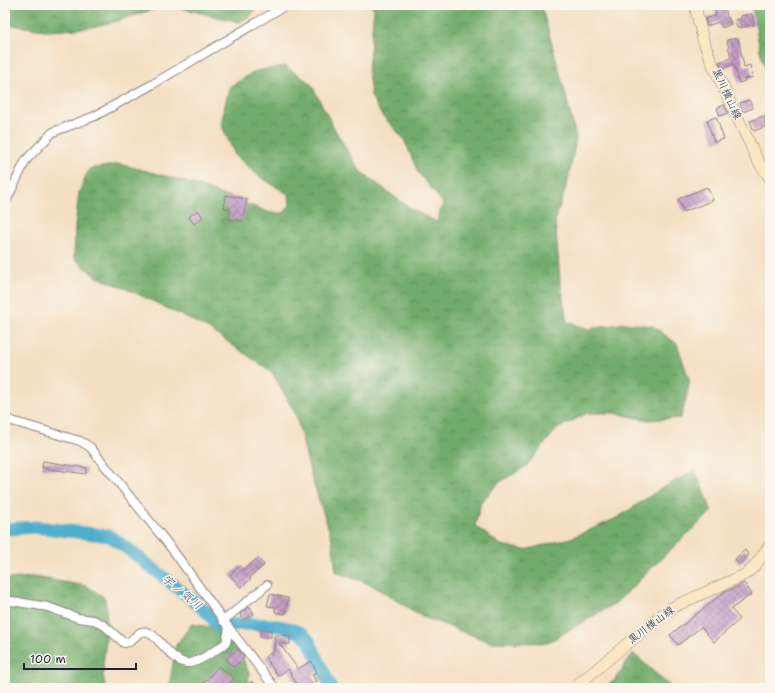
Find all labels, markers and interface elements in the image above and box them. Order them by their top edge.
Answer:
street label: 黒川横山線 [709,66,745,122]
water label: 宇ノ気川 [158,571,206,613]
street label: 黒川横山線 [625,602,677,648]
scale bar [24,645,136,671]
text: 100 m [30,651,66,667]

